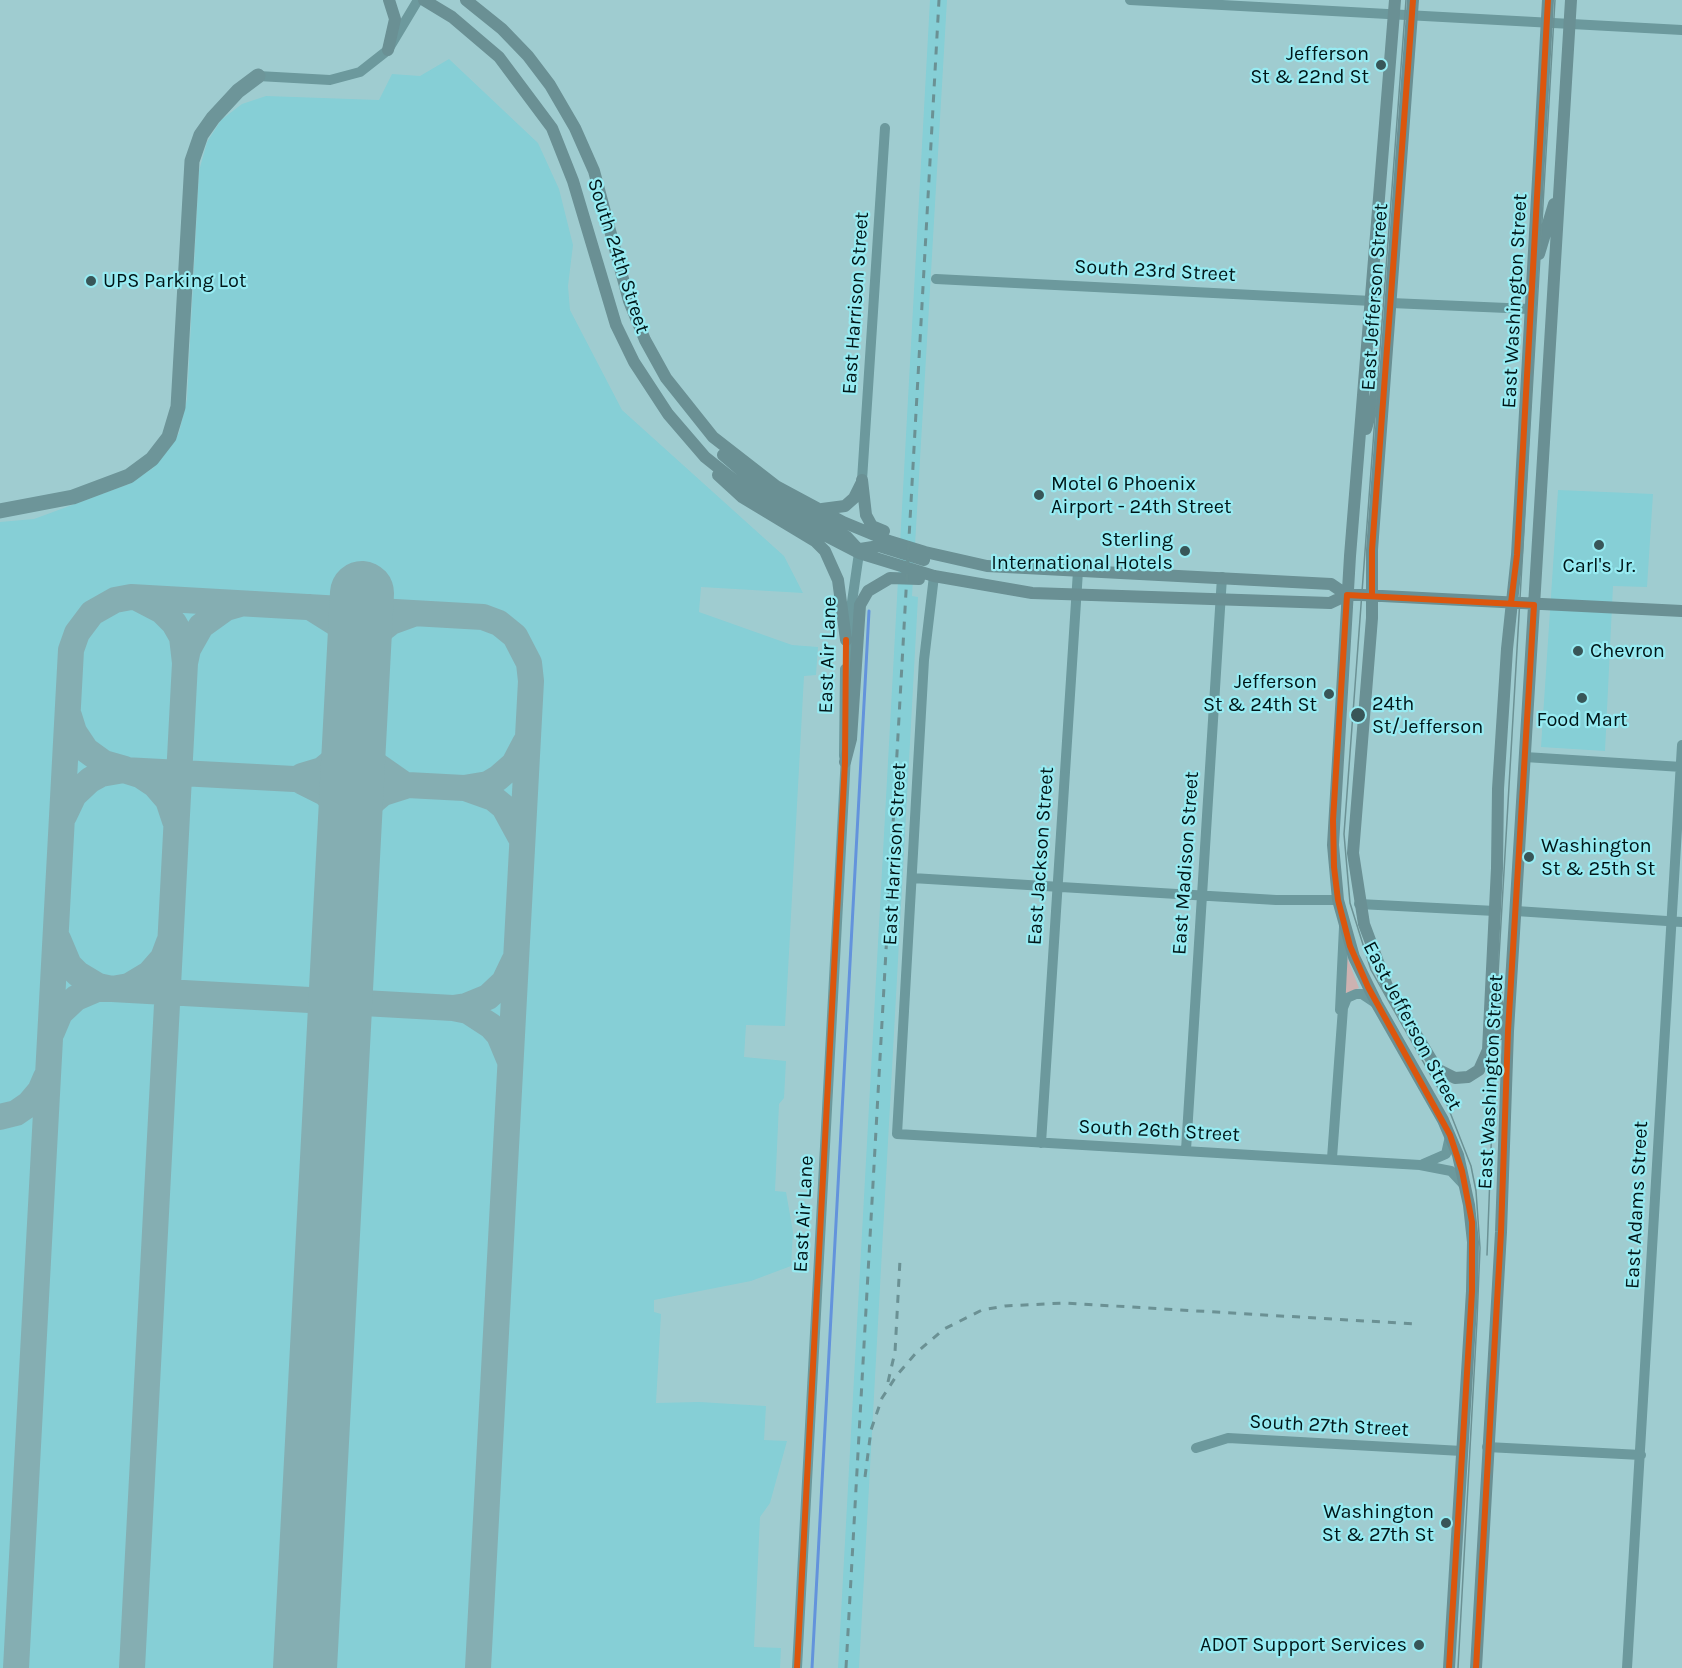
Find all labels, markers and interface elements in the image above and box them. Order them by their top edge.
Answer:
place label: Jefferson St & 22nd St [1250,42,1369,89]
marker: Jefferson St & 22nd St [1374,58,1388,72]
street label: South 24th Street [582,176,654,336]
street label: East Washington Street [1497,193,1533,409]
street label: East Jefferson Street [1356,203,1394,391]
street label: East Harrison Street [838,211,874,395]
street label: South 23rd Street [1074,255,1236,287]
place label: UPS Parking Lot [103,269,246,293]
marker: UPS Parking Lot [84,274,98,288]
place label: Motel 6 Phoenix Airport - 24th Street [1051,472,1232,519]
marker: Motel 6 Phoenix Airport - 24th Street [1032,488,1046,502]
place label: Sterling International Hotels [991,528,1173,575]
marker: Carl's Jr. [1592,538,1606,552]
marker: Sterling International Hotels [1178,544,1192,558]
place label: Carl's Jr. [1563,554,1635,578]
street label: East Air Lane [814,596,842,714]
place label: Chevron [1590,639,1665,663]
marker: Chevron [1571,644,1585,658]
place label: Jefferson St & 24th St [1203,670,1317,717]
marker: Jefferson St & 24th St [1322,687,1336,701]
marker: Food Mart [1575,691,1589,705]
place label: 24th St/Jefferson [1372,692,1483,739]
marker: 24th St/Jefferson [1349,706,1367,724]
place label: Food Mart [1536,708,1628,732]
street label: East Harrison Street [878,762,912,946]
street label: East Jackson Street [1023,766,1059,946]
street label: East Madison Street [1168,770,1204,956]
place label: Washington St & 25th St [1541,834,1655,881]
marker: Washington St & 25th St [1522,850,1536,864]
street label: East Jefferson Street [1357,937,1467,1115]
street label: East Washington Street [1473,974,1509,1190]
street label: South 26th Street [1078,1115,1240,1147]
street label: East Adams Street [1621,1120,1653,1290]
street label: East Air Lane [789,1155,819,1273]
street label: South 27th Street [1249,1410,1409,1442]
place label: Washington St & 27th St [1322,1500,1434,1547]
marker: Washington St & 27th St [1439,1516,1453,1530]
place label: ADOT Support Services [1200,1633,1407,1657]
marker: ADOT Support Services [1412,1638,1426,1652]

